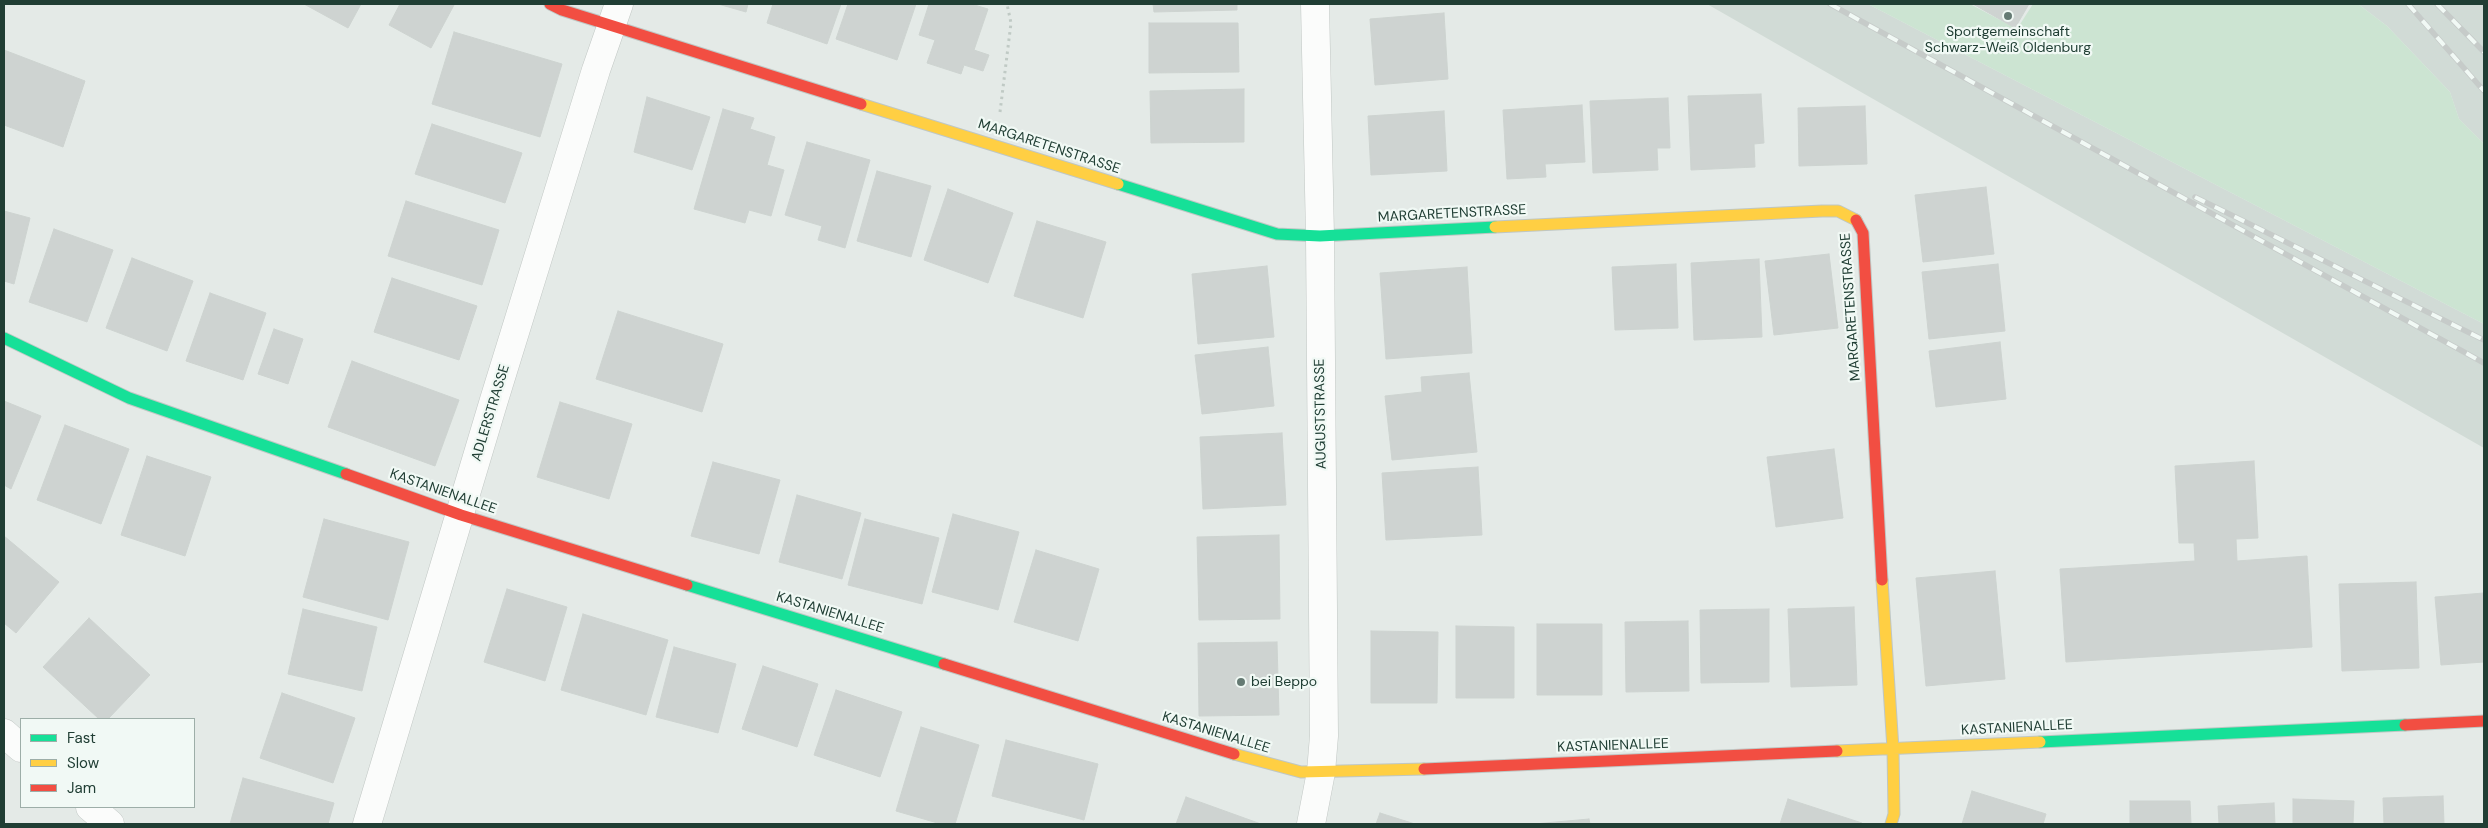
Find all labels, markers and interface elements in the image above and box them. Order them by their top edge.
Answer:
marker: Sportgemeinschaft Schwarz-Weiß Oldenburg [2002,10,2014,22]
place label: Sportgemeinschaft Schwarz-Weiß Oldenburg [1925,24,2091,56]
street label: MARGARETENSTRASSE [976,116,1122,178]
street label: MARGARETENSTRASSE [1377,202,1527,226]
street label: MARGARETENSTRASSE [1837,232,1865,382]
street label: AUGUSTSTRASSE [1312,358,1330,470]
street label: ADLERSTRASSE [468,363,514,463]
street label: KASTANIENALLEE [387,466,499,518]
street label: KASTANIENALLEE [774,589,886,637]
place label: bei Beppo [1251,674,1317,690]
marker: bei Beppo [1235,676,1247,688]
street label: KASTANIENALLEE [1160,709,1272,757]
street label: KASTANIENALLEE [1961,717,2073,739]
legend [20,718,195,808]
text: Fast [67,728,96,748]
street label: KASTANIENALLEE [1557,736,1669,756]
text: Slow [67,753,99,773]
text: Jam [67,778,96,798]

